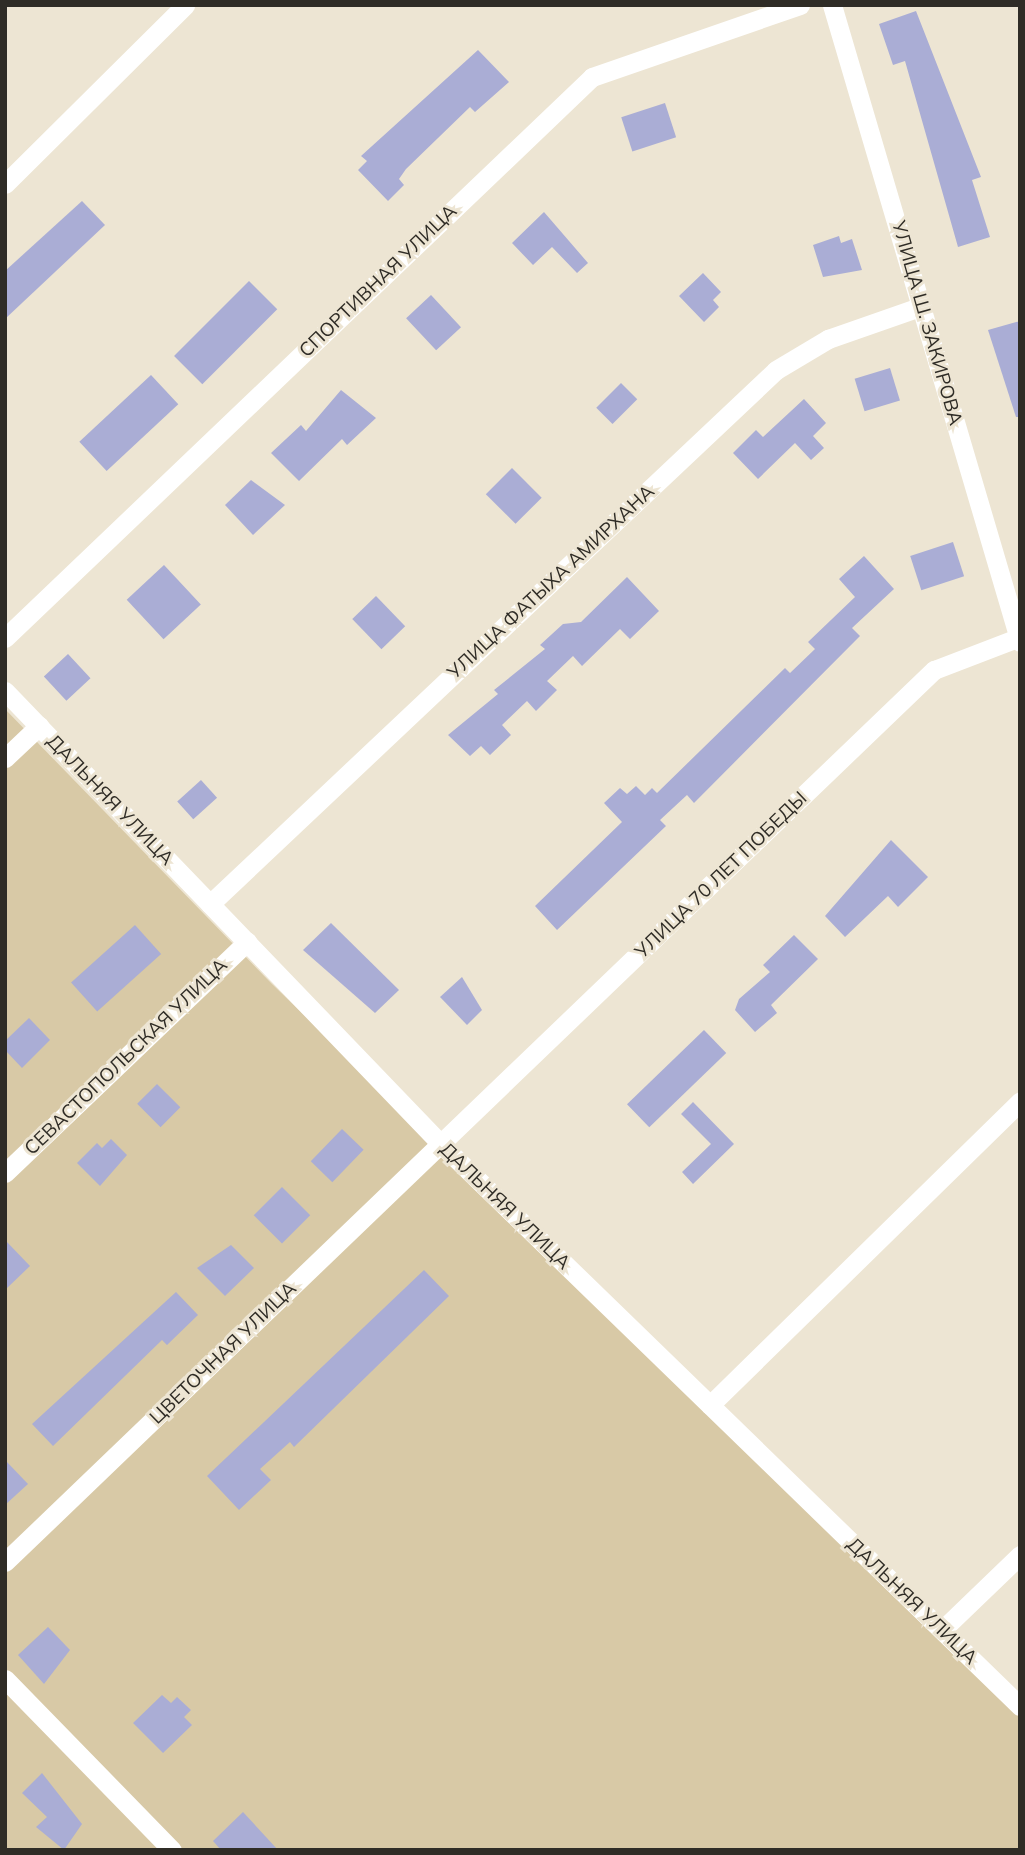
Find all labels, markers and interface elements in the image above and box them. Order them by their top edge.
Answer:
street label: СПОРТИВНАЯ УЛИЦА [295,200,461,362]
street label: УЛИЦА Ш. ЗАКИРОВА [887,218,967,428]
street label: УЛИЦА ФАТЫХА АМИРХАНА [443,480,659,684]
street label: ДАЛЬНЯЯ УЛИЦА [42,730,178,870]
street label: УЛИЦА 70 ЛЕТ ПОБЕДЫ [630,787,812,963]
street label: СЕВАСТОПОЛЬСКАЯ УЛИЦА [20,954,232,1160]
street label: ДАЛЬНЯЯ УЛИЦА [435,1138,575,1274]
street label: ЦВЕТОЧНАЯ УЛИЦА [145,1277,301,1429]
street label: ДАЛЬНЯЯ УЛИЦА [842,1533,982,1669]

